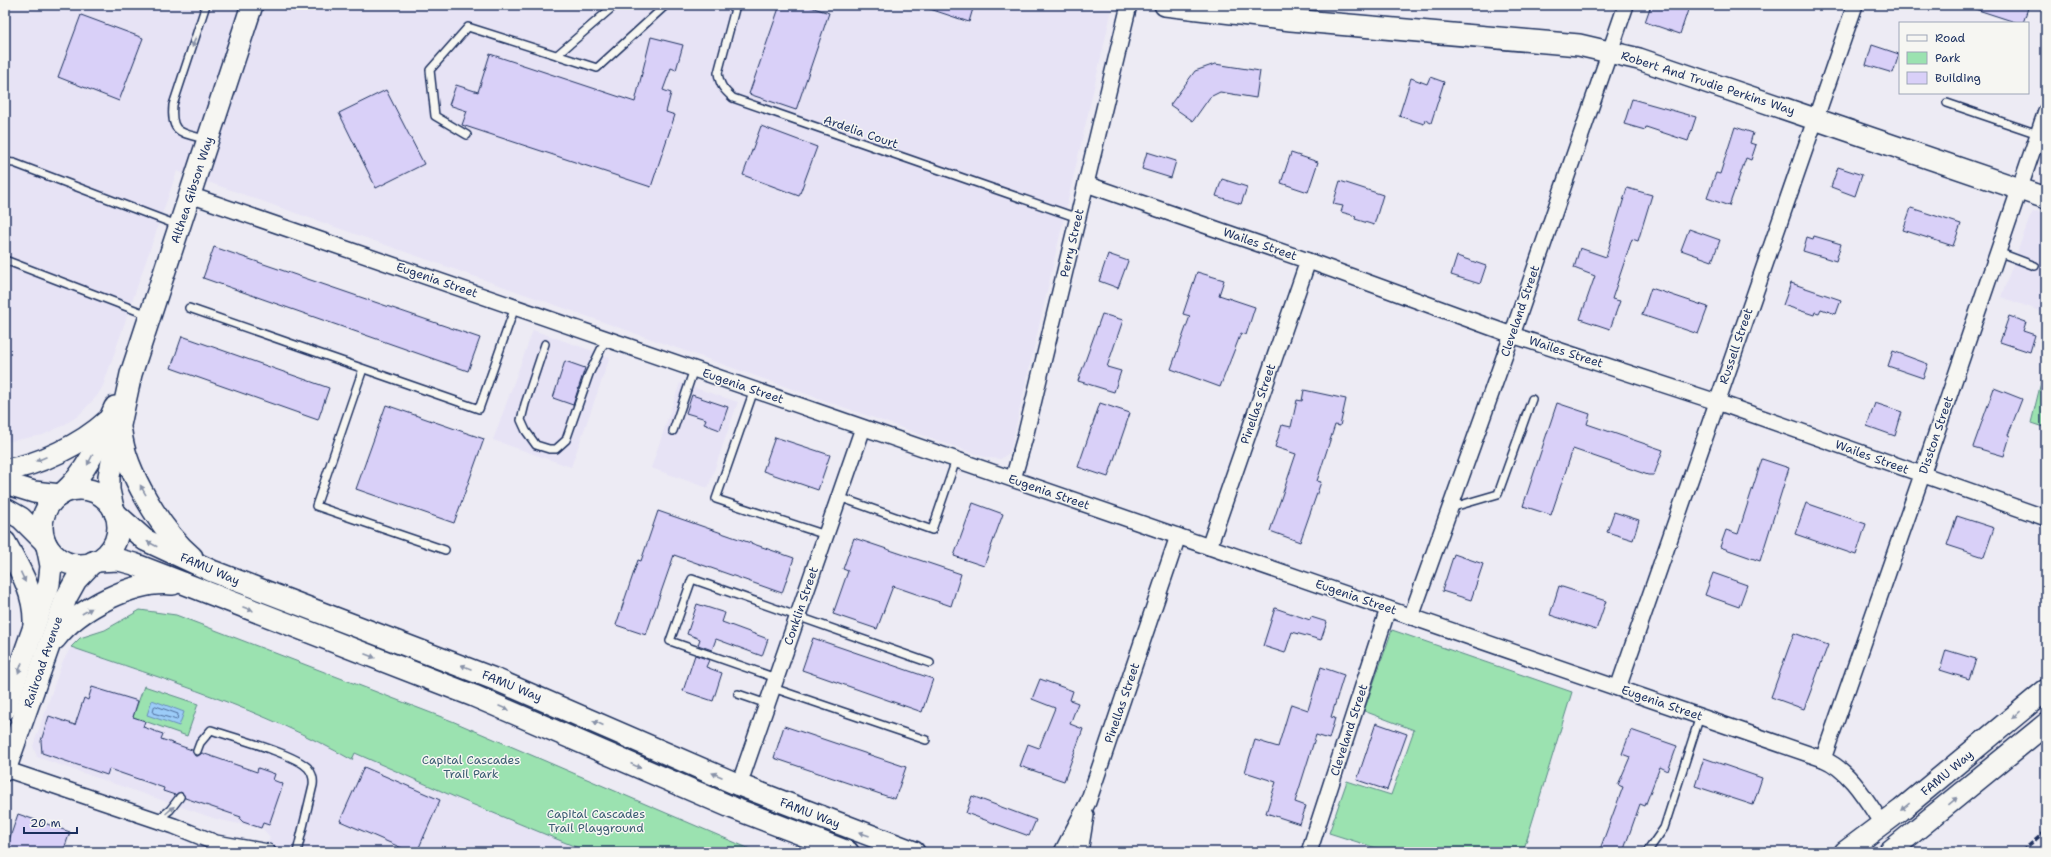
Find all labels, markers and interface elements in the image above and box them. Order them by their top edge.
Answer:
legend [1899,22,2029,94]
text: Road [1935,30,1966,46]
one-way arrow [191,36,197,48]
street label: Robert And Trudie Perkins Way [1619,47,1797,119]
text: Park [1935,50,1961,66]
text: Building [1935,70,1981,86]
street label: Ardelia Court [822,112,900,152]
street label: Althea Gibson Way [167,134,217,246]
street label: Perry Street [1056,207,1088,279]
street label: Wailes Street [1221,224,1299,264]
street label: Eugenia Street [394,259,480,301]
street label: Cleveland Street [1497,263,1543,359]
street label: Russell Street [1715,306,1757,386]
street label: Wailes Street [1527,332,1605,372]
street label: Pinellas Street [1237,362,1279,446]
street label: Eugenia Street [700,365,786,407]
street label: Disston Street [1915,394,1957,476]
street label: Wailes Street [1833,436,1911,478]
one-way arrow [87,454,93,465]
one-way arrow [35,456,47,462]
street label: Eugenia Street [1006,471,1092,513]
one-way arrow [139,484,146,495]
one-way arrow [147,540,158,547]
street label: FAMU Way [178,549,242,589]
street label: Conklin Street [780,565,822,647]
one-way arrow [20,571,26,582]
street label: Eugenia Street [1313,576,1399,618]
one-way arrow [81,607,92,614]
one-way arrow [243,607,255,613]
street label: Railroad Avenue [20,614,66,710]
one-way arrow [364,653,376,659]
street label: Pinellas Street [1101,661,1143,745]
one-way arrow [16,663,22,675]
one-way arrow [459,664,471,670]
street label: FAMU Way [480,667,544,705]
street label: Cleveland Street [1327,682,1371,778]
street label: Eugenia Street [1619,682,1705,724]
one-way arrow [498,706,510,712]
one-way arrow [2011,711,2021,720]
one-way arrow [592,720,604,726]
street label: FAMU Way [1918,746,1977,800]
park label: Capital Cascades Trail Park [422,752,520,782]
one-way arrow [630,763,642,769]
one-way arrow [711,772,723,778]
street label: FAMU Way [778,794,843,832]
one-way arrow [1947,797,1958,806]
one-way arrow [1900,803,1911,812]
one-way arrow [165,805,175,814]
park label: Capital Cascades Trail Playground [547,806,645,836]
scale bar [24,809,77,835]
text: 20 m [30,815,61,831]
one-way arrow [858,830,870,836]

